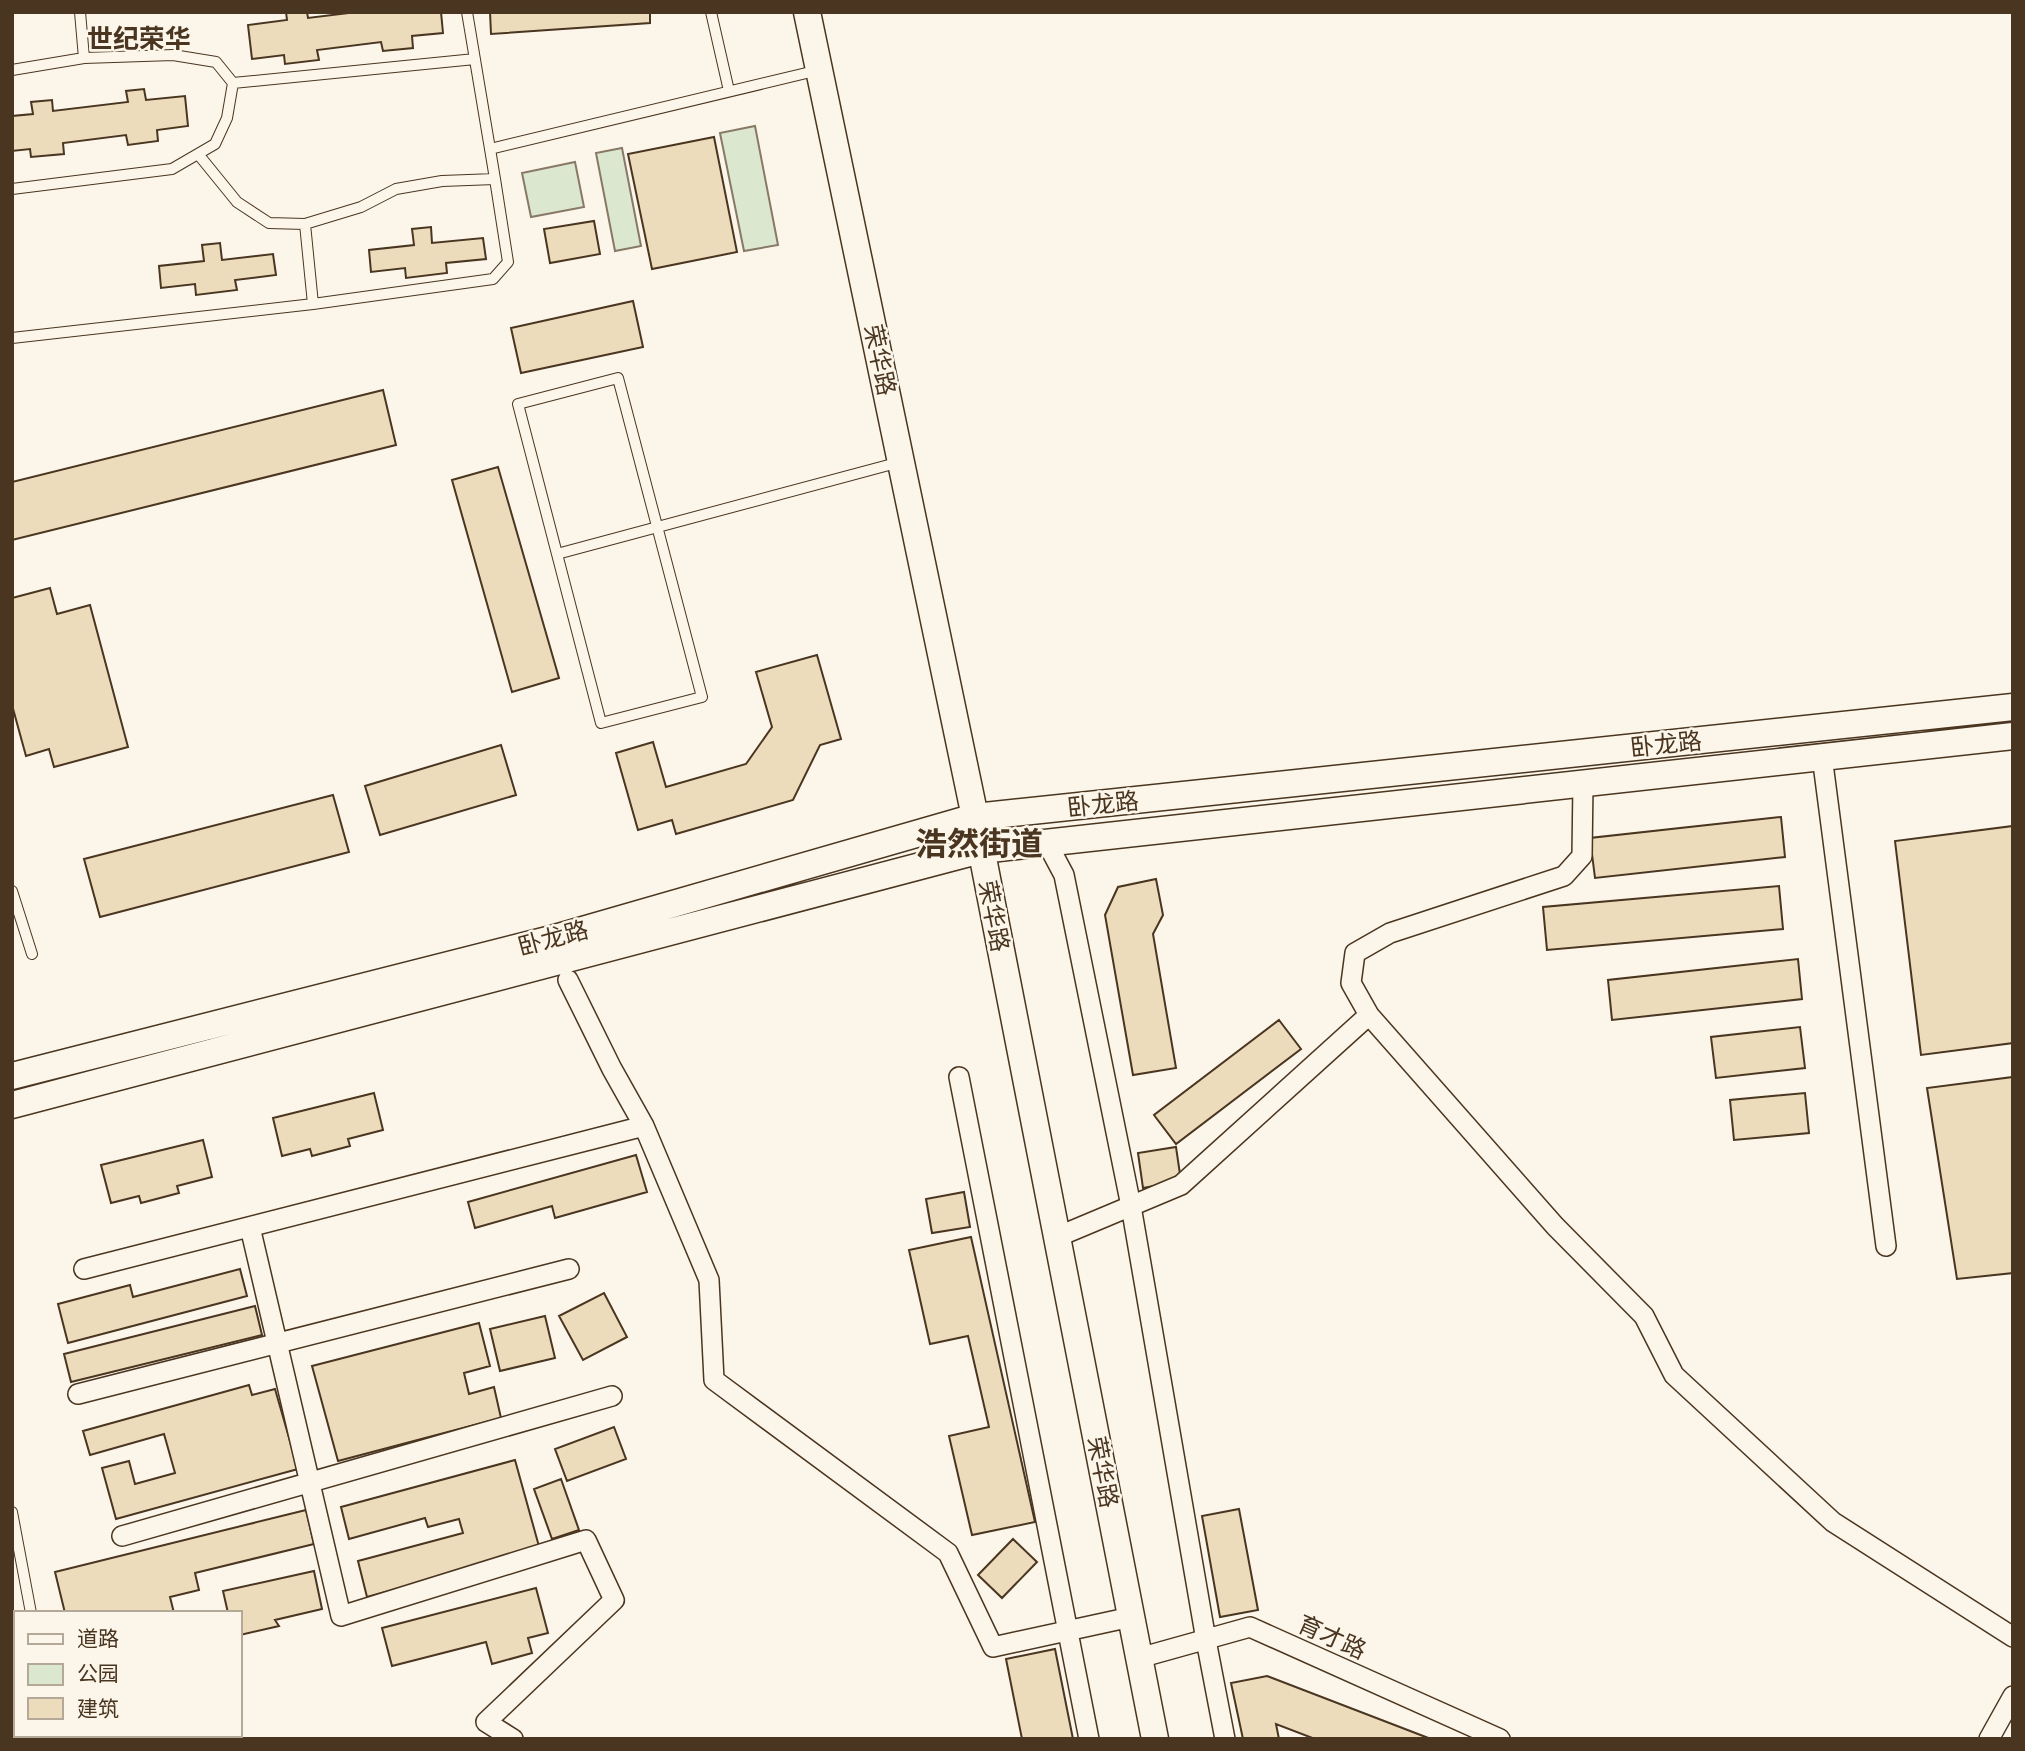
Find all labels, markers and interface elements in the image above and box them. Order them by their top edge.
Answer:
district label: 世纪荣华 [87,24,191,54]
street label: 荣华路 [859,322,901,398]
street label: 卧龙路 [1629,727,1703,761]
street label: 卧龙路 [1066,787,1140,821]
district label: 浩然街道 [915,826,1043,862]
street label: 荣华路 [974,878,1014,954]
street label: 卧龙路 [515,916,591,960]
street label: 荣华路 [1083,1434,1123,1510]
street label: 育才路 [1294,1610,1370,1664]
legend [14,1611,242,1737]
text: 道路 [77,1627,119,1650]
text: 公园 [77,1662,119,1685]
text: 建筑 [77,1697,119,1720]

